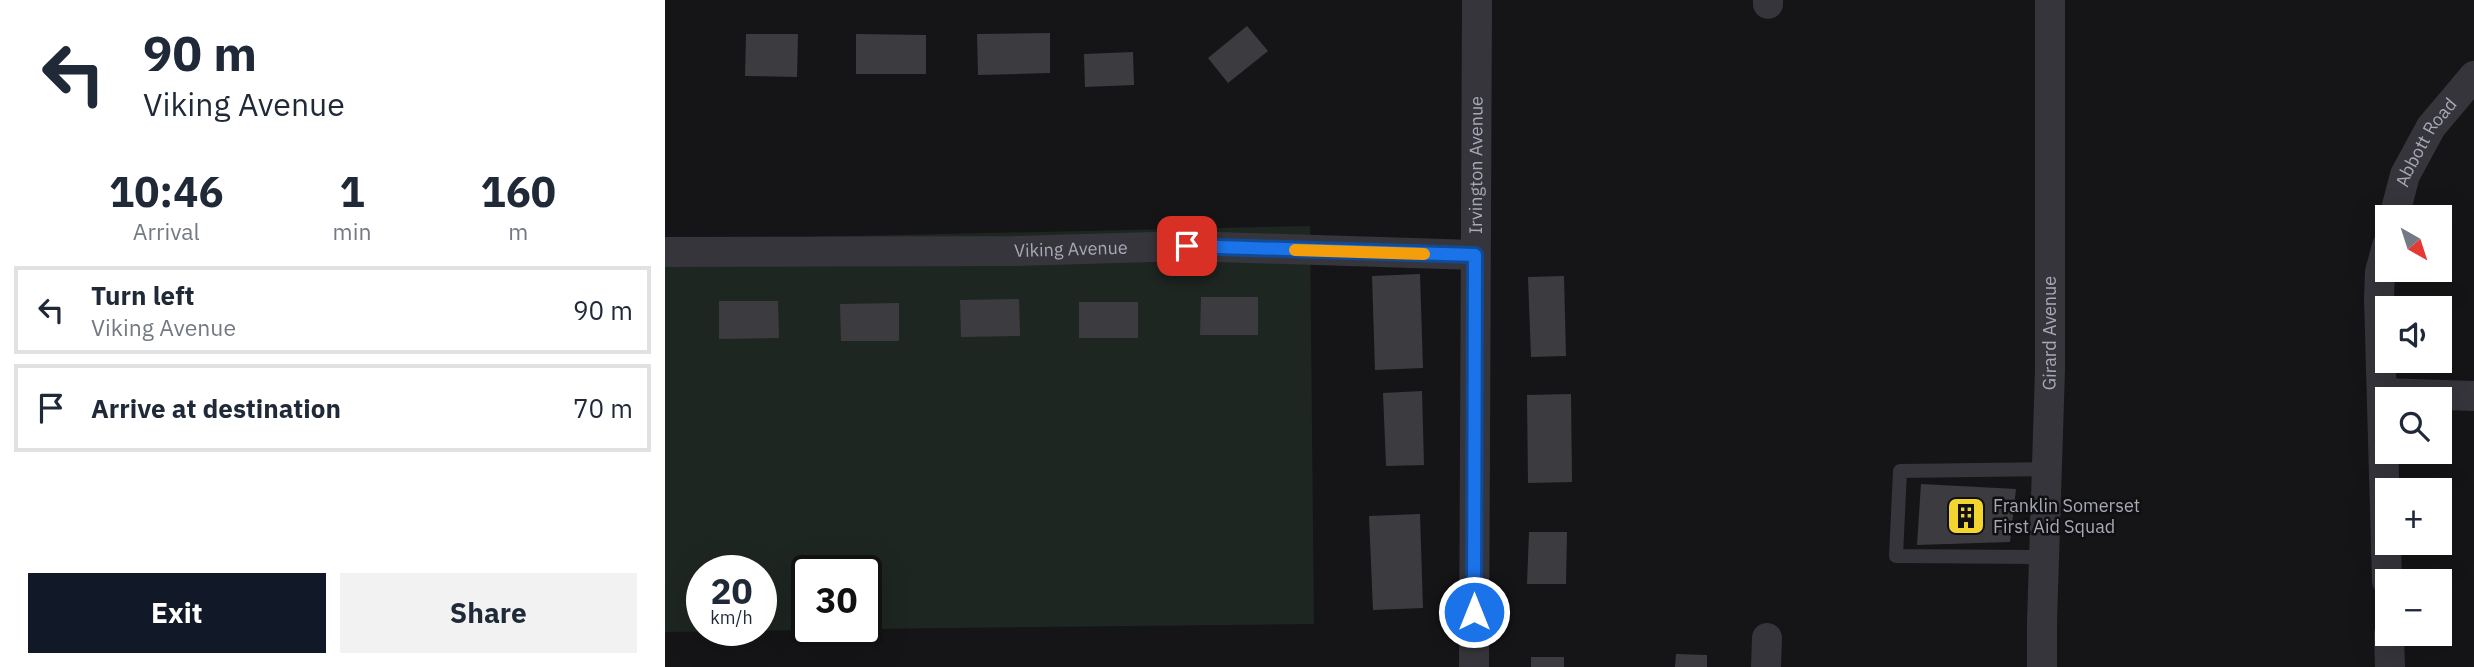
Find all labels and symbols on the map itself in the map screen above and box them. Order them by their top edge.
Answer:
street label: Abbott Road [2390,93,2462,189]
street label: Irvington Avenue [1464,96,1488,234]
north arrow [2375,205,2452,282]
pin [1157,216,1217,276]
street label: Viking Avenue [1014,236,1128,262]
street label: Girard Avenue [2037,276,2061,391]
place label: Franklin Somerset First Aid Squad [1993,494,2140,538]
building icon: Franklin Somerset First Aid Squad [1945,495,1987,537]
speed limit sign: 30 [791,555,882,646]
position arrow [1437,575,1511,649]

